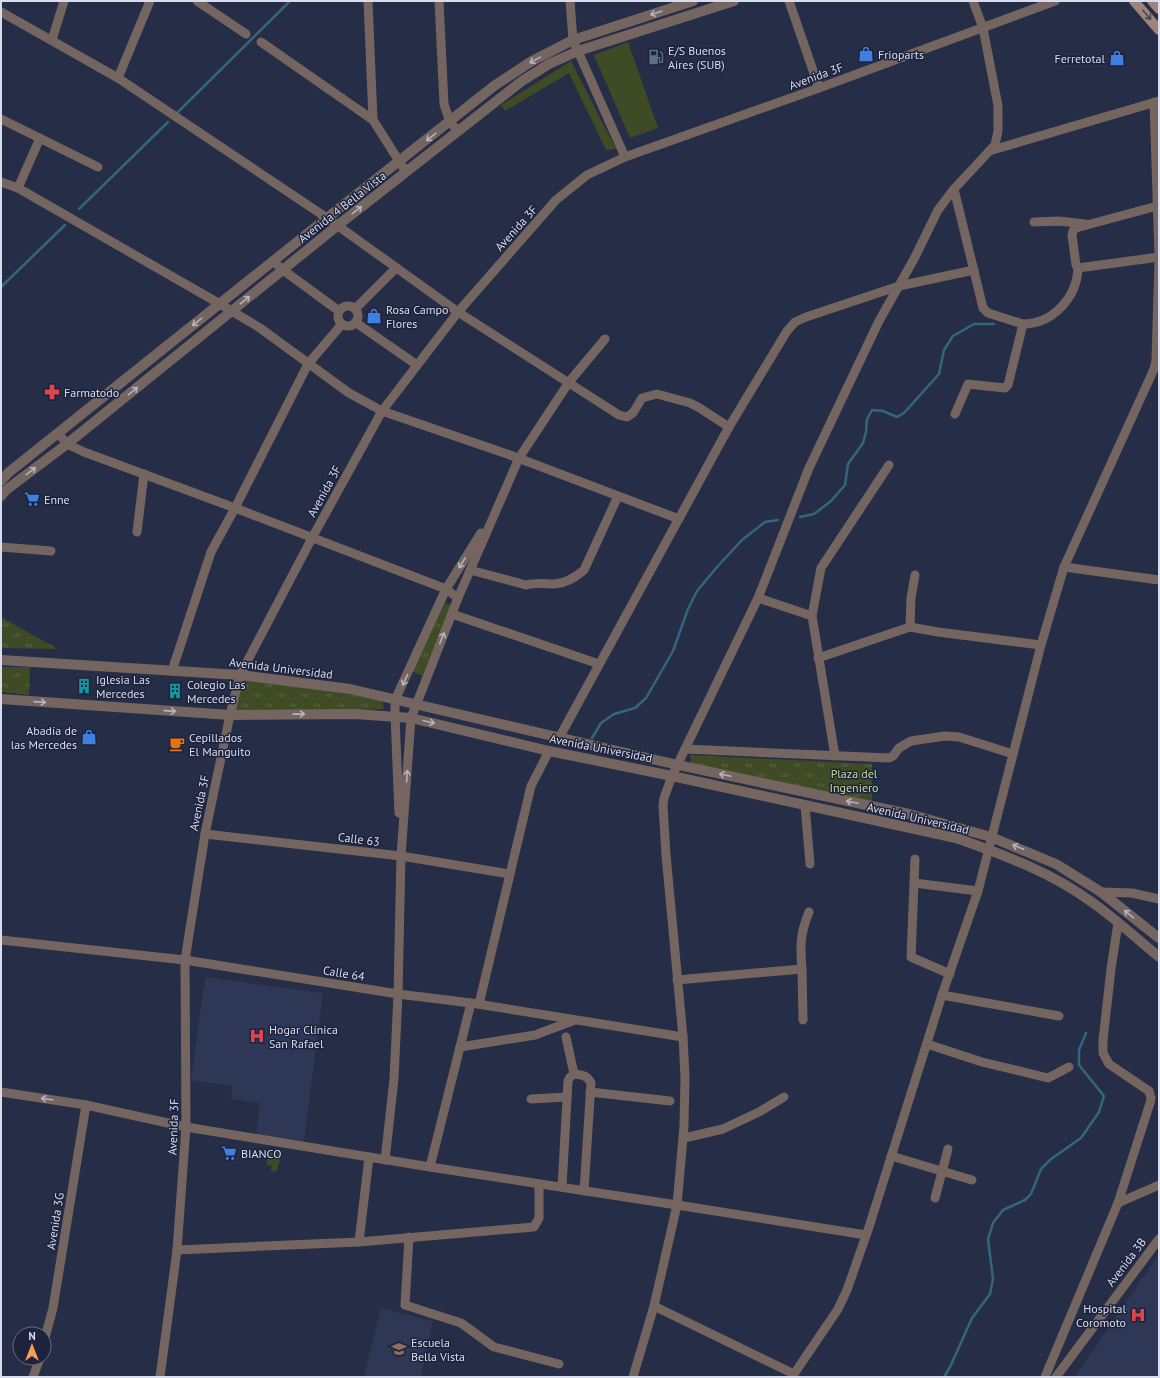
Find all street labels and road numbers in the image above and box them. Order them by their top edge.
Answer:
street label: Avenida 3F [787,59,845,93]
street label: Avenida 4 Bella Vista [295,168,389,246]
street label: Avenida 3F [492,202,540,254]
street label: Avenida 3F [304,463,344,519]
street label: Avenida Universidad [228,654,334,682]
street label: Avenida Universidad [548,731,654,765]
street label: Avenida 3F [186,774,212,832]
street label: Avenida Universidad [865,799,971,837]
street label: Calle 63 [337,829,381,849]
street label: Calle 64 [322,962,366,984]
street label: Avenida 3F [165,1099,181,1155]
street label: Avenida 3G [43,1191,67,1251]
street label: Avenida 3B [1103,1235,1149,1289]

